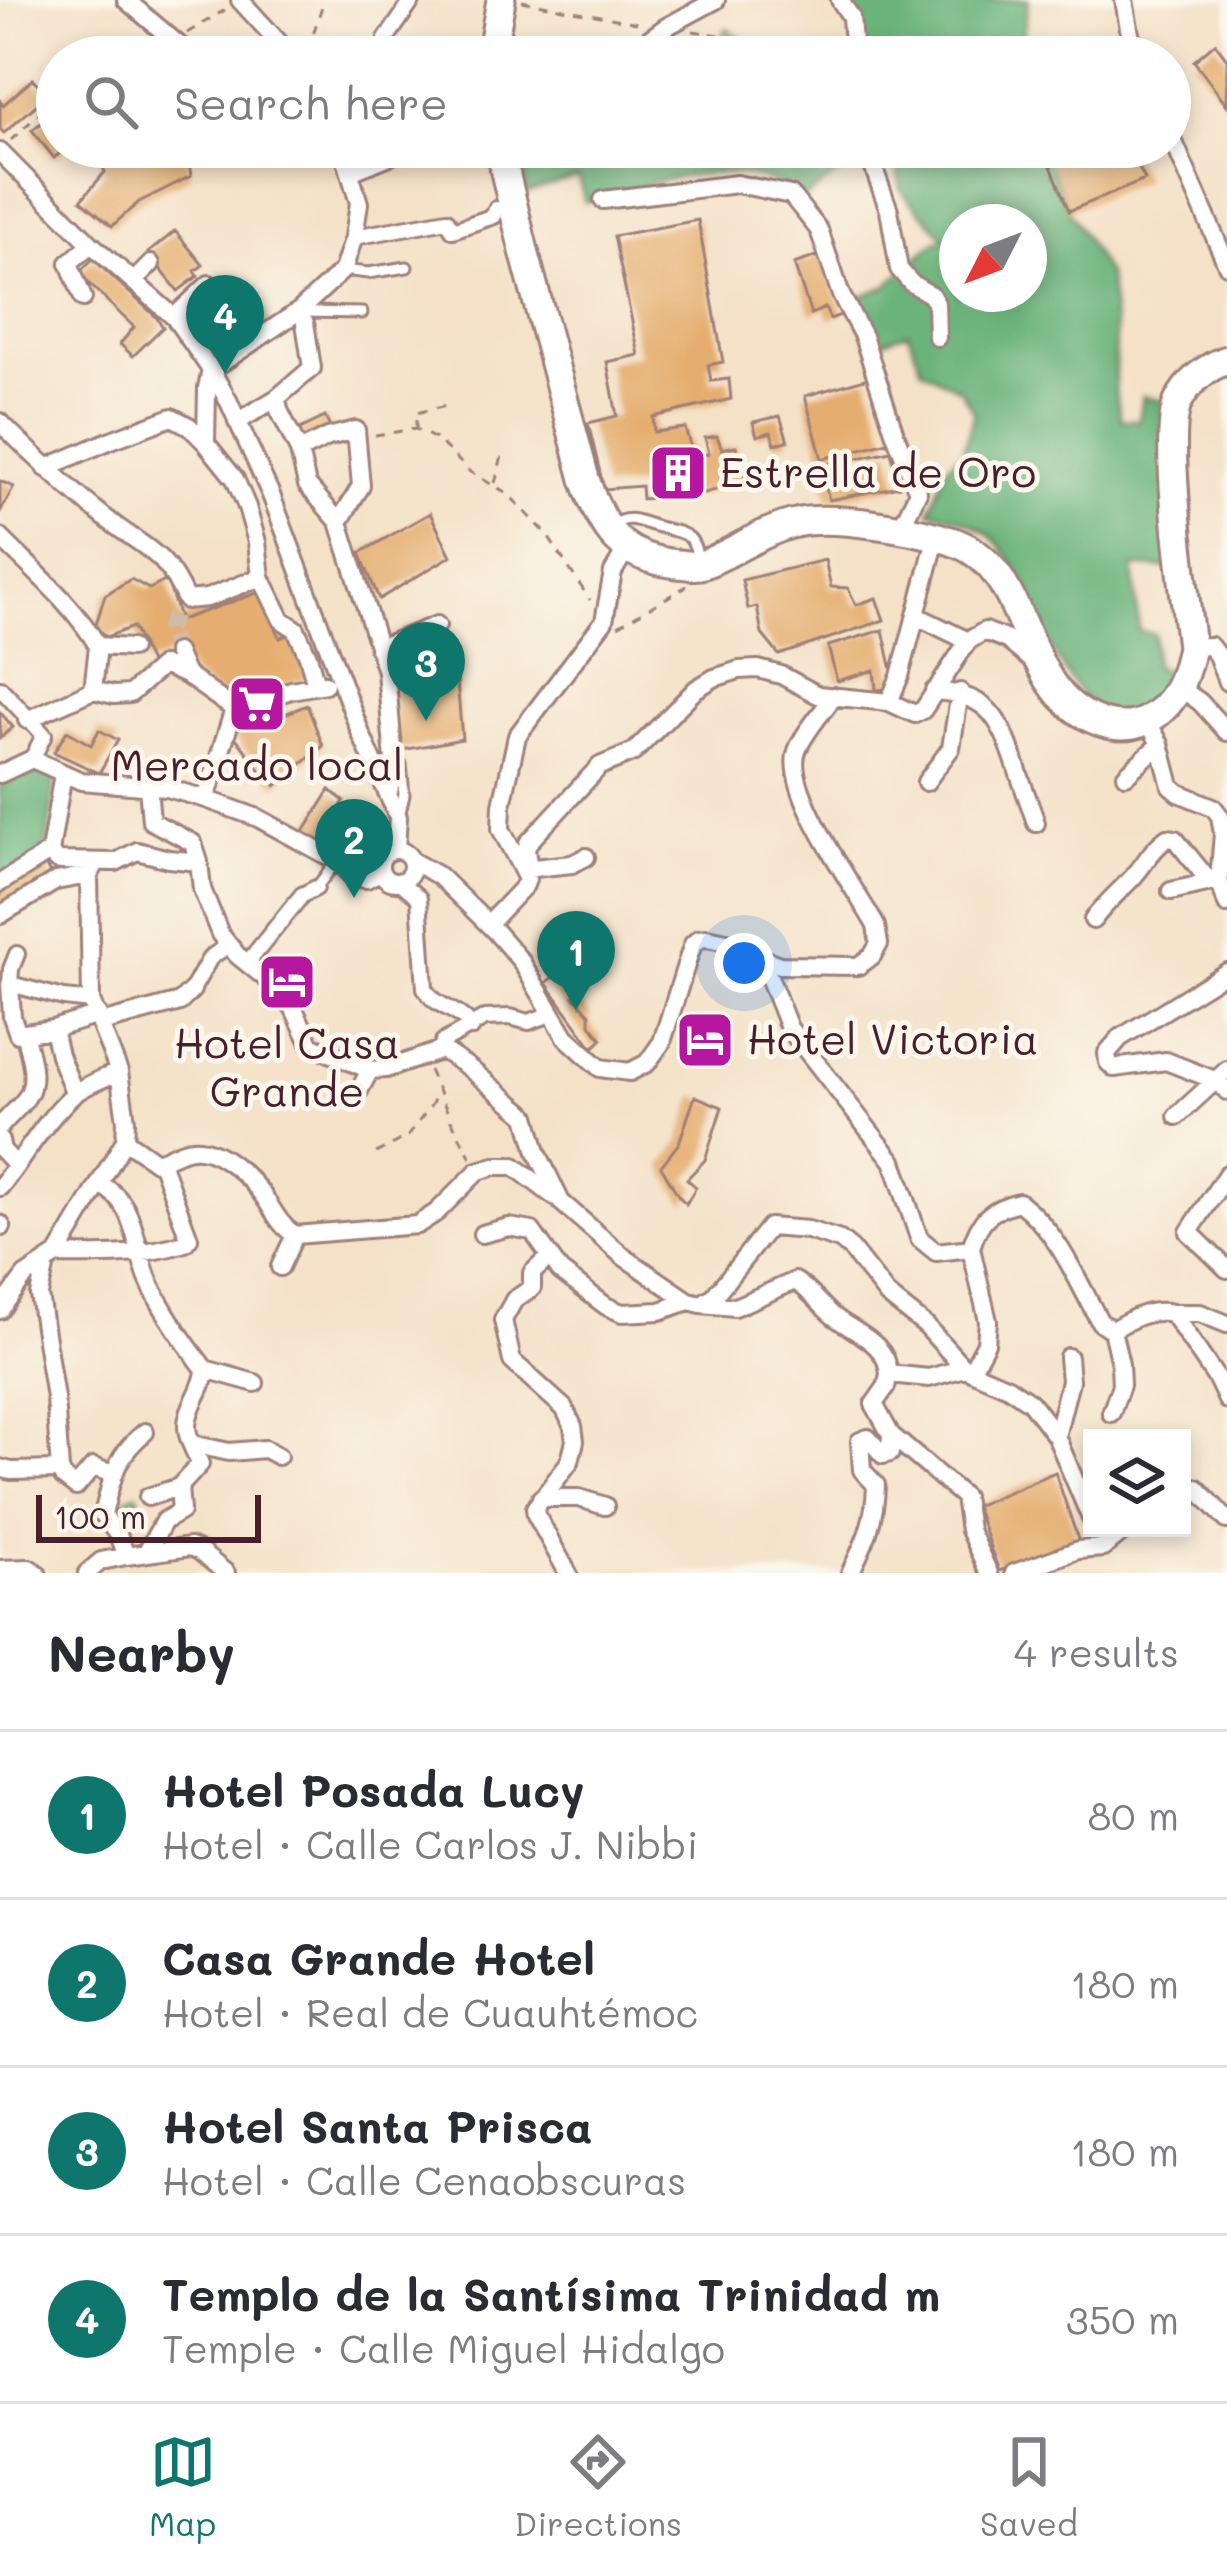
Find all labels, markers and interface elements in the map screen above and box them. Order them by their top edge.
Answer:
search box [36,36,1191,168]
icon: search [78,69,144,135]
text: Search here [174,73,448,131]
north arrow [939,204,1047,312]
pin: 4 [186,275,264,374]
building icon: Estrella de Oro [647,442,709,504]
place label: Estrella de Oro [720,444,1036,499]
pin: 3 [387,622,465,721]
supermarket icon: Mercado local [226,673,288,735]
place label: Mercado local [110,737,404,792]
pin: 2 [315,799,393,898]
pin: 1 [537,911,615,1010]
your location [714,933,774,993]
hotel icon: Hotel Casa Grande [256,951,318,1013]
hotel icon: Hotel Victoria [674,1009,736,1071]
place label: Hotel Victoria [747,1011,1038,1066]
place label: Hotel Casa Grande [174,1015,400,1118]
map controls [1083,1429,1191,1537]
button: layers [1083,1429,1191,1537]
scale bar [36,1489,261,1542]
text: 100 m [54,1494,146,1537]
text: Nearby [48,1618,235,1685]
text: 4 results [1014,1626,1179,1677]
text: Hotel Posada Lucy [162,1760,585,1818]
text: 1 [78,1789,96,1840]
text: 80 m [1088,1789,1179,1840]
text: Hotel · Calle Carlos J. Nibbi [162,1818,698,1869]
text: Casa Grande Hotel [162,1928,595,1986]
text: 2 [76,1957,98,2008]
text: 180 m [1070,1957,1179,2008]
text: Hotel · Real de Cuauhtémoc [162,1986,698,2037]
text: Hotel Santa Prisca [162,2096,593,2154]
text: 3 [75,2125,99,2176]
text: 180 m [1070,2125,1179,2176]
text: Hotel · Calle Cenaobscuras [162,2154,686,2205]
text: Templo de la Santísima Trinidad m [162,2264,940,2322]
text: 4 [75,2293,99,2344]
text: 350 m [1066,2293,1179,2344]
text: Temple · Calle Miguel Hidalgo [162,2322,725,2373]
tab: Map [149,2429,216,2544]
tab: Directions [514,2429,682,2544]
tab: Saved [980,2429,1078,2544]

